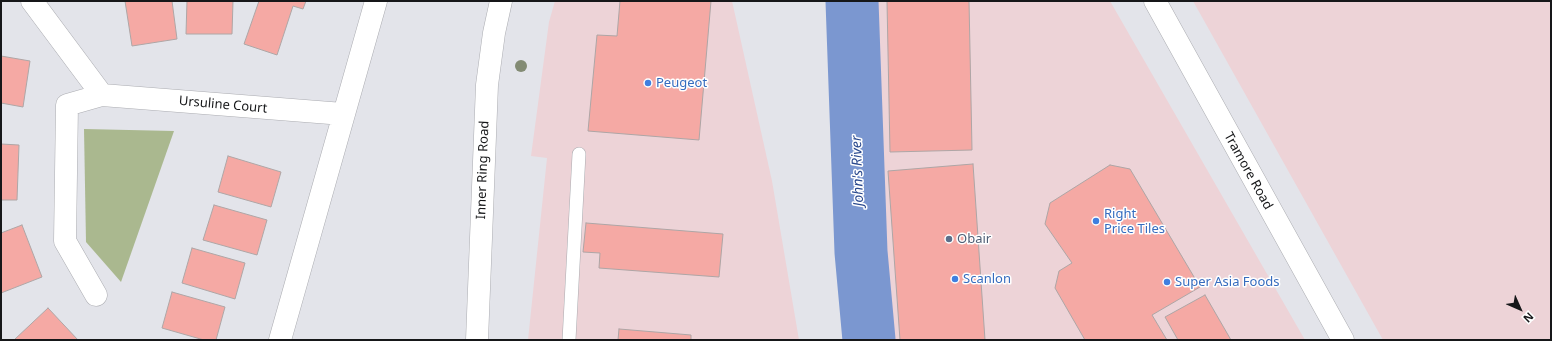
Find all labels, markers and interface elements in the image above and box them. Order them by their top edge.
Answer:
place label: Peugeot [656,75,707,91]
marker: Peugeot [643,78,653,88]
street label: Ursuline Court [178,93,268,117]
street label: Inner Ring Road [473,120,493,220]
street label: Tramore Road [1220,130,1276,212]
water label: John's River [848,135,868,207]
place label: Right Price Tiles [1104,206,1165,237]
marker: Right Price Tiles [1091,216,1101,226]
place label: Obair [957,231,991,247]
marker: Obair [944,234,954,244]
place label: Scanlon [963,271,1011,287]
marker: Scanlon [950,274,960,284]
place label: Super Asia Foods [1175,274,1280,290]
marker: Super Asia Foods [1162,277,1172,287]
north arrow [1500,289,1540,329]
text: N [1520,309,1537,326]

